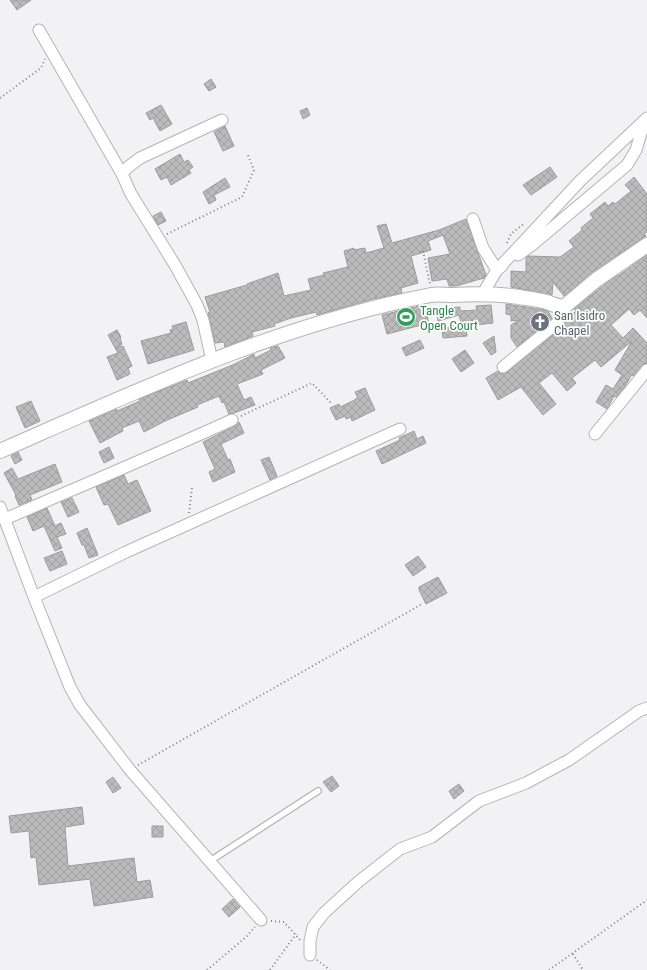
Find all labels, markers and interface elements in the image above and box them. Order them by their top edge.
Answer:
place label: Tangle Open Court [420,303,478,333]
sports icon: Tangle Open Court [395,306,417,328]
place label: San Isidro Chapel [554,308,605,338]
church icon: San Isidro Chapel [529,311,551,333]

